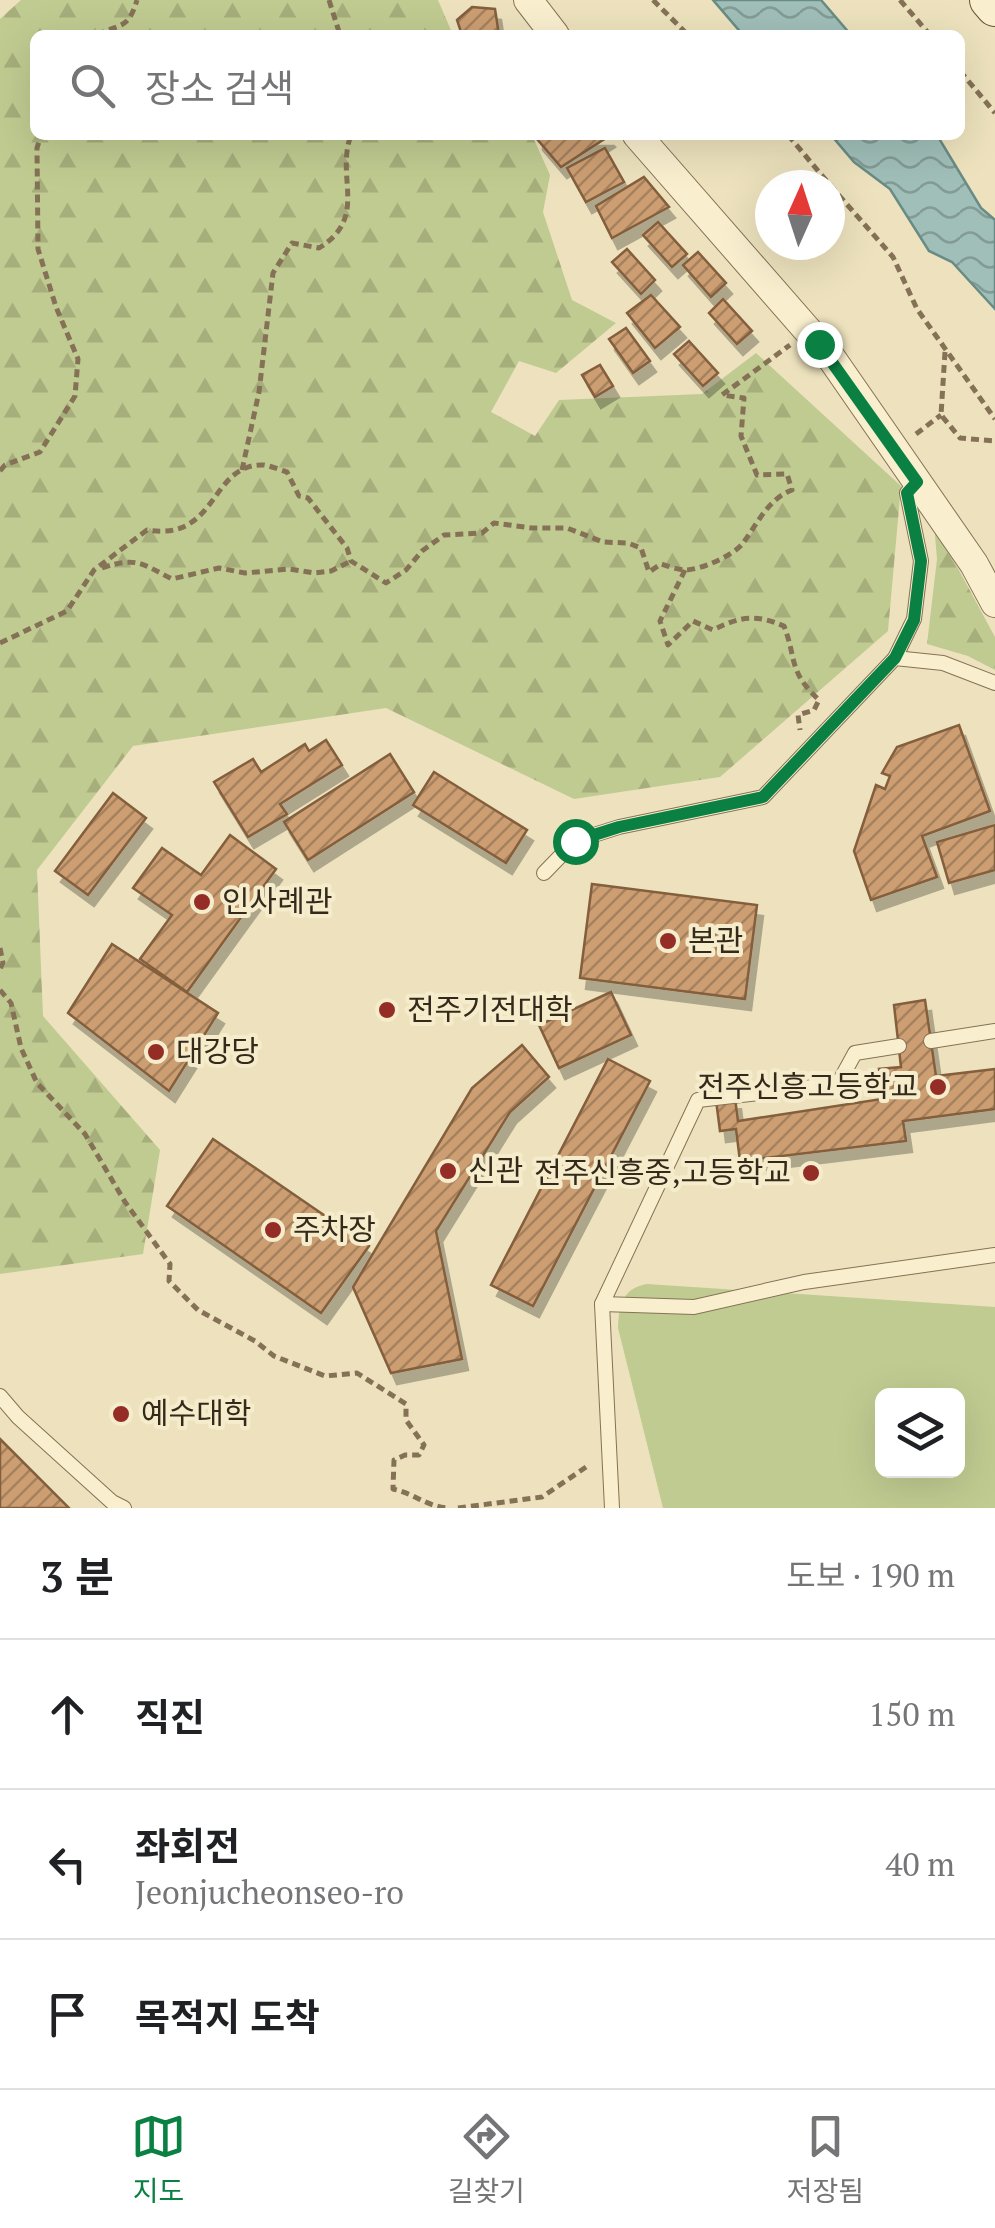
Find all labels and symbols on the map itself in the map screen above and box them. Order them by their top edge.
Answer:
north arrow [755,170,845,260]
route end [797,322,843,368]
route start [553,819,599,865]
place label: 인사례관 [222,881,332,921]
marker: 인사례관 [191,891,213,913]
place label: 본관 [688,920,743,960]
marker: 본관 [657,930,679,952]
place label: 전주기전대학 [407,989,573,1029]
marker: 전주기전대학 [376,999,398,1021]
place label: 대강당 [176,1031,259,1071]
marker: 대강당 [145,1041,167,1063]
place label: 전주신흥고등학교 [697,1066,918,1106]
marker: 전주신흥고등학교 [927,1076,949,1098]
place label: 신관 [468,1150,523,1190]
place label: 전주신흥중,고등학교 [534,1152,791,1192]
marker: 신관 [437,1160,459,1182]
marker: 전주신흥중,고등학교 [800,1162,822,1184]
place label: 주차장 [293,1209,376,1249]
marker: 주차장 [262,1219,284,1241]
place label: 예수대학 [141,1393,251,1433]
marker: 예수대학 [110,1403,132,1425]

